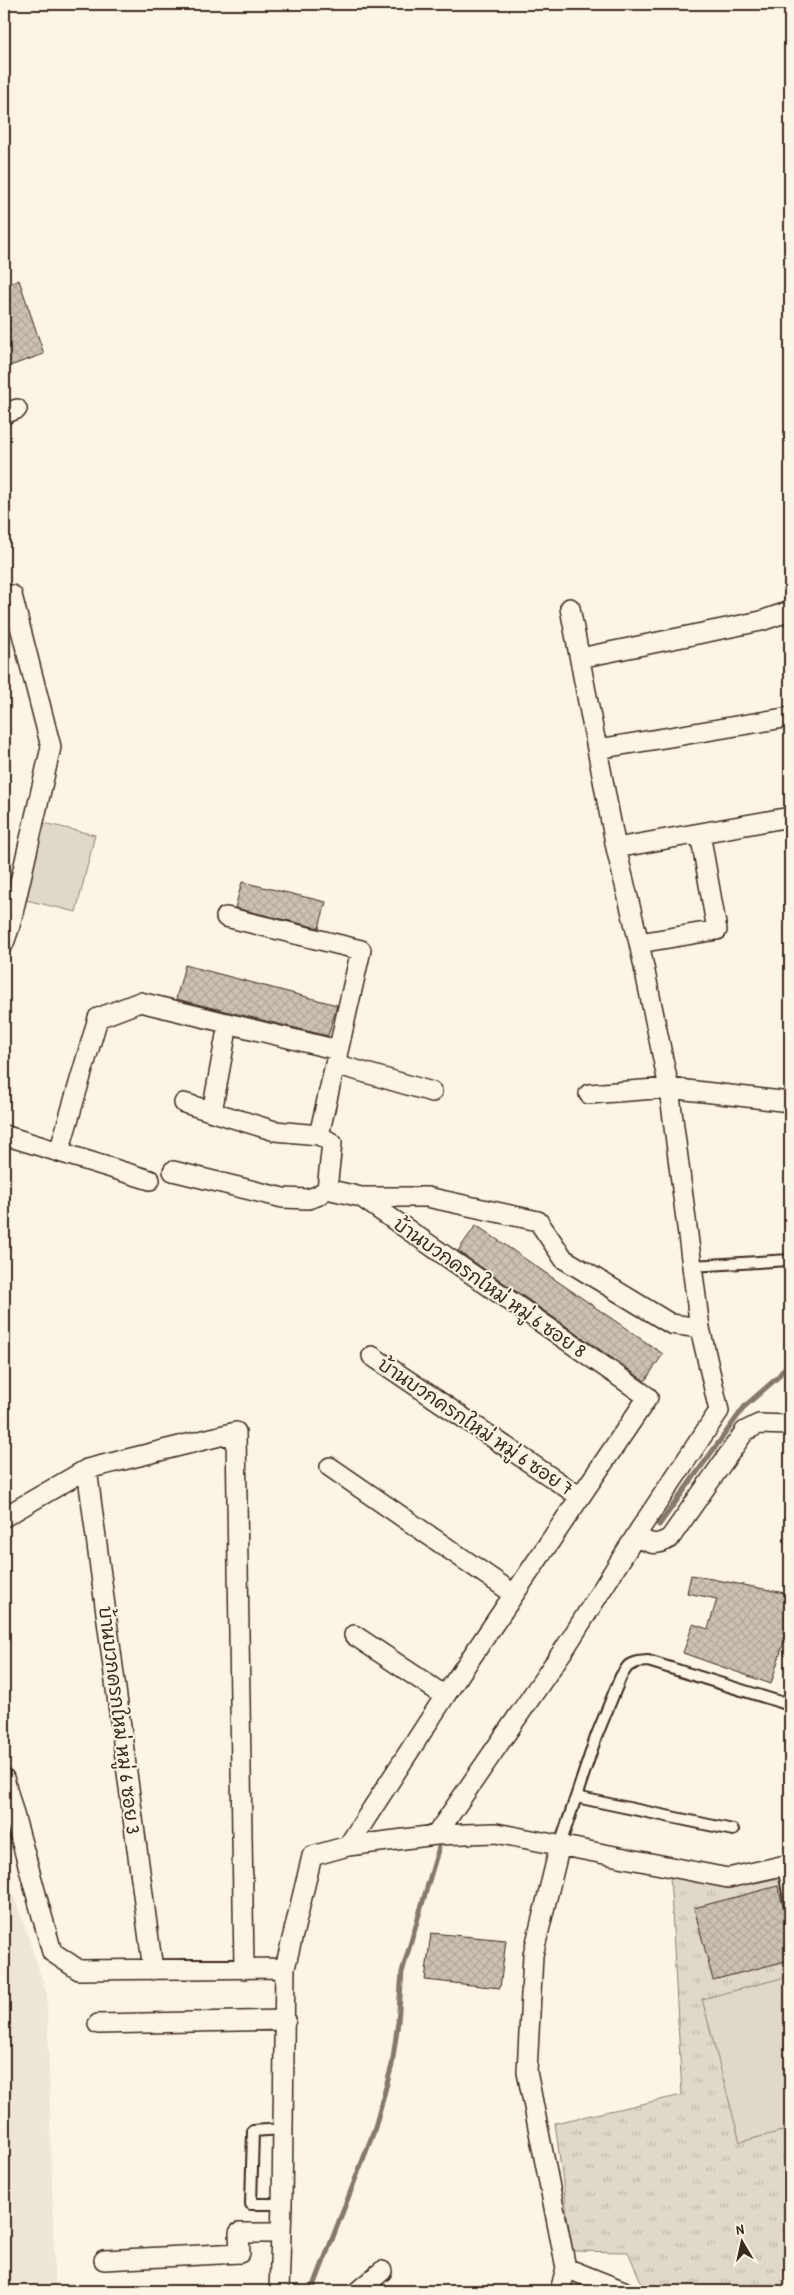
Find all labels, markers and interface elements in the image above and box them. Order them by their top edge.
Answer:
street label: บ้านบวกครกใหม่ หมู่ 6 ซอย 8 [388,1211,591,1365]
street label: บ้านบวกครกใหม่ หมู่ 6 ซอย 7 [372,1351,579,1503]
street label: บ้านบวกครกใหม่ หมู่ 6 ซอย 3 [91,1605,147,1836]
north arrow [716,2218,766,2268]
text: N [735,2219,746,2239]

